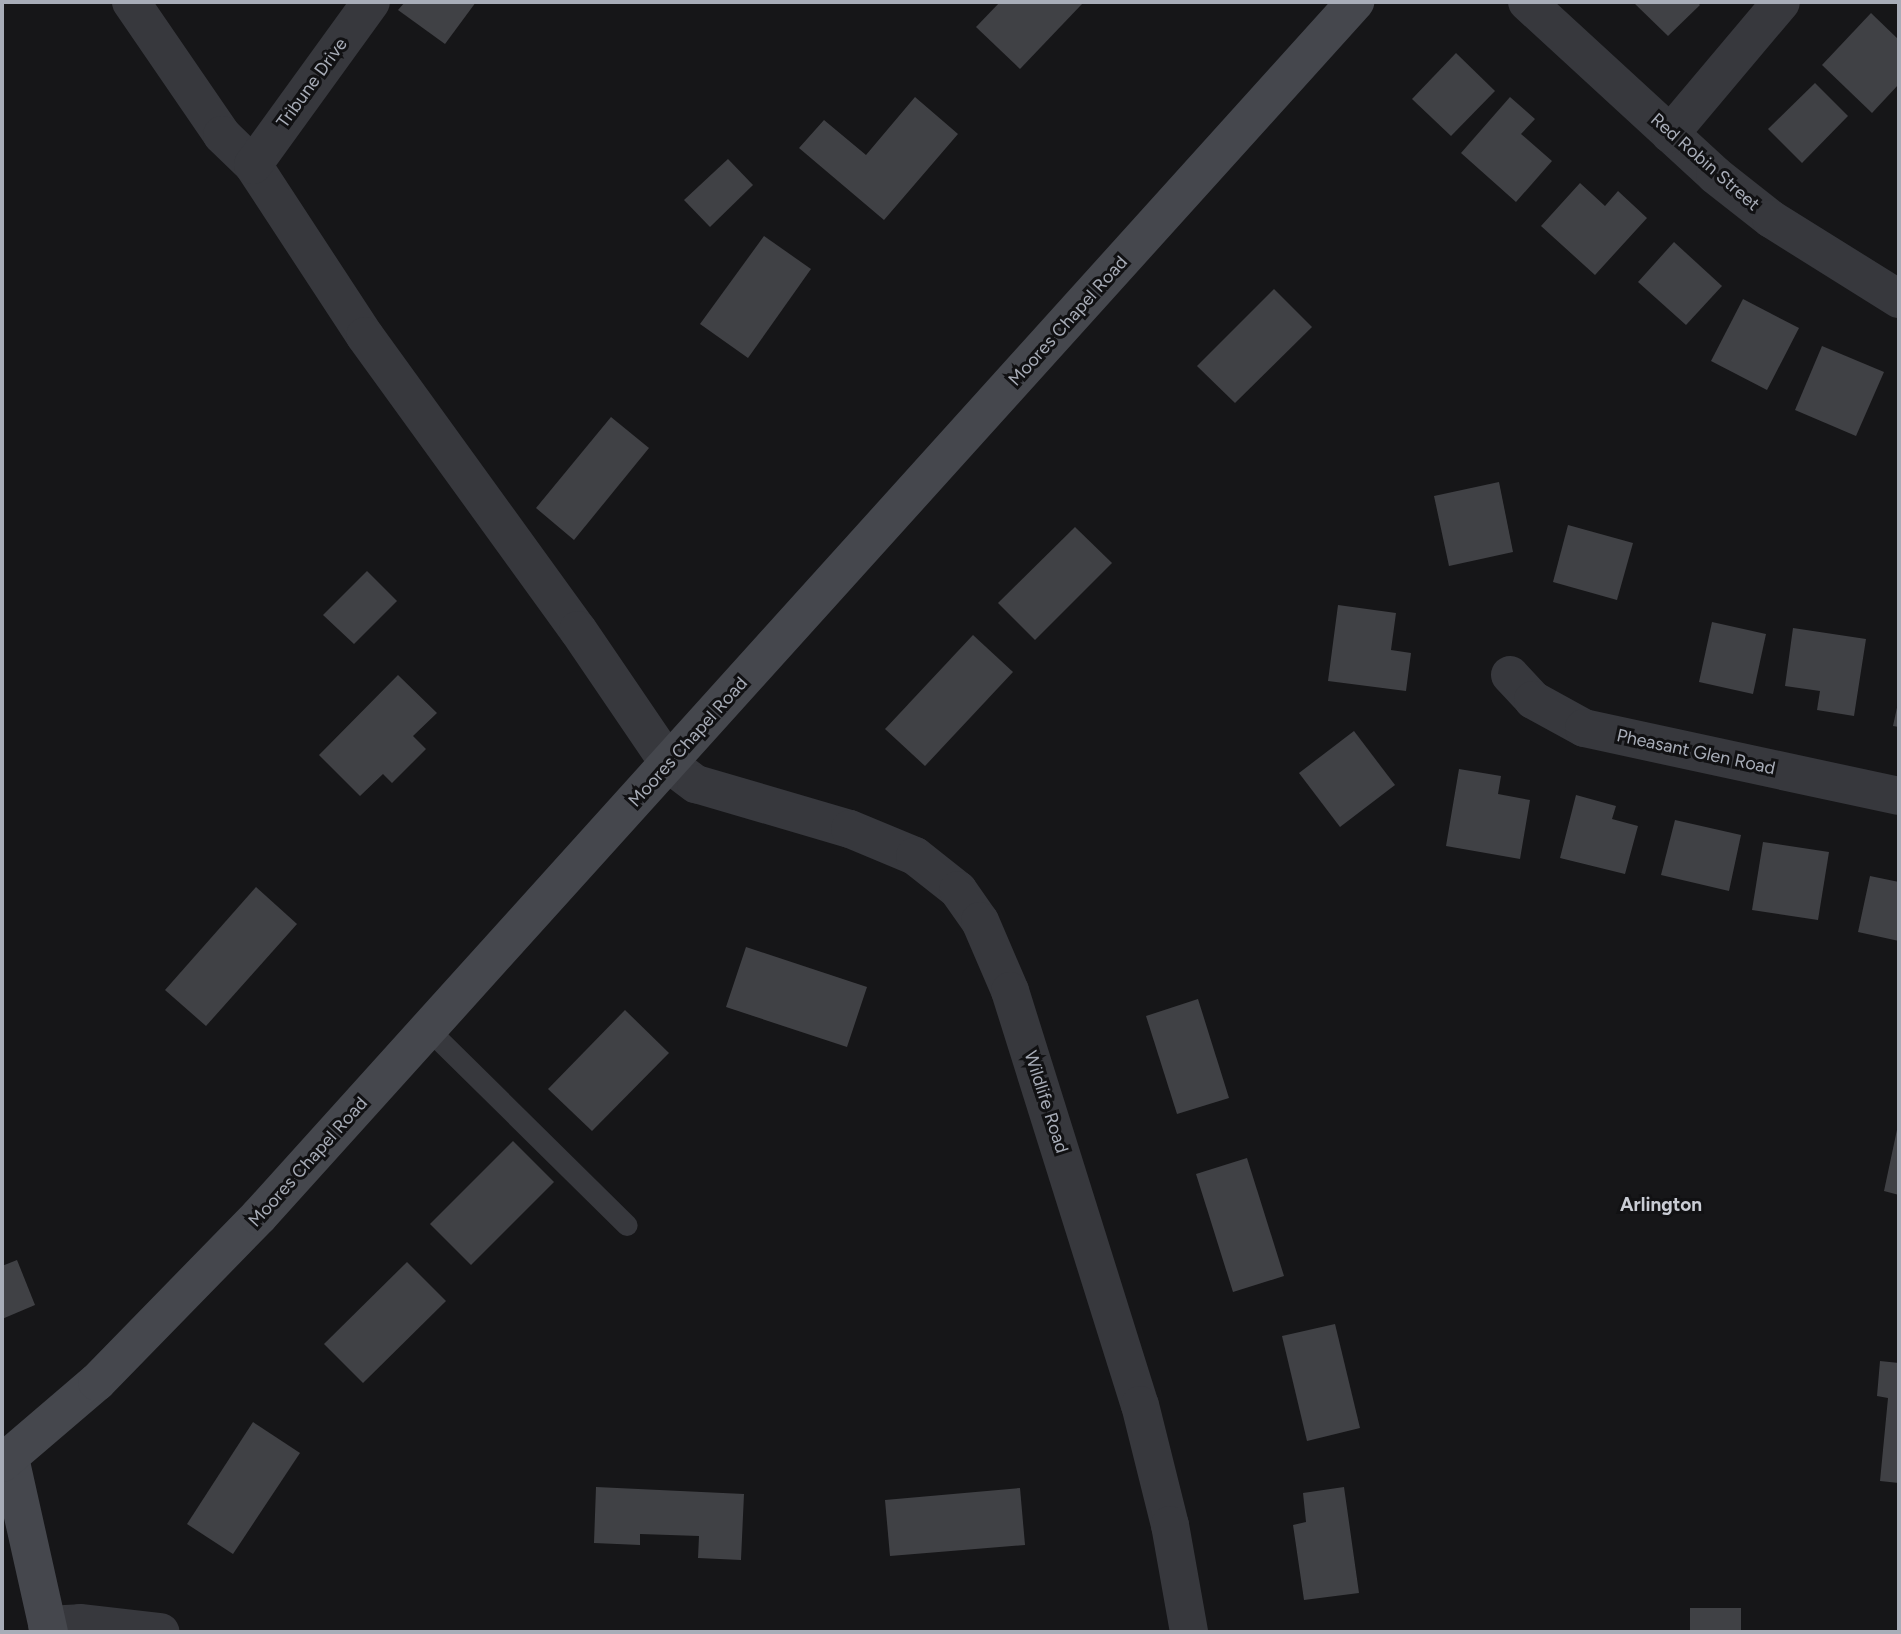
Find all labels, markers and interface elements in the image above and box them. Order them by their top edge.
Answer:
street label: Tribune Drive [272,34,352,132]
street label: Red Robin Street [1646,109,1764,215]
street label: Moores Chapel Road [1004,252,1132,390]
street label: Moores Chapel Road [624,673,752,811]
street label: Pheasant Glen Road [1615,725,1777,779]
street label: Wildlife Road [1019,1048,1073,1156]
street label: Moores Chapel Road [244,1093,372,1231]
district label: Arlington [1620,1194,1702,1216]

